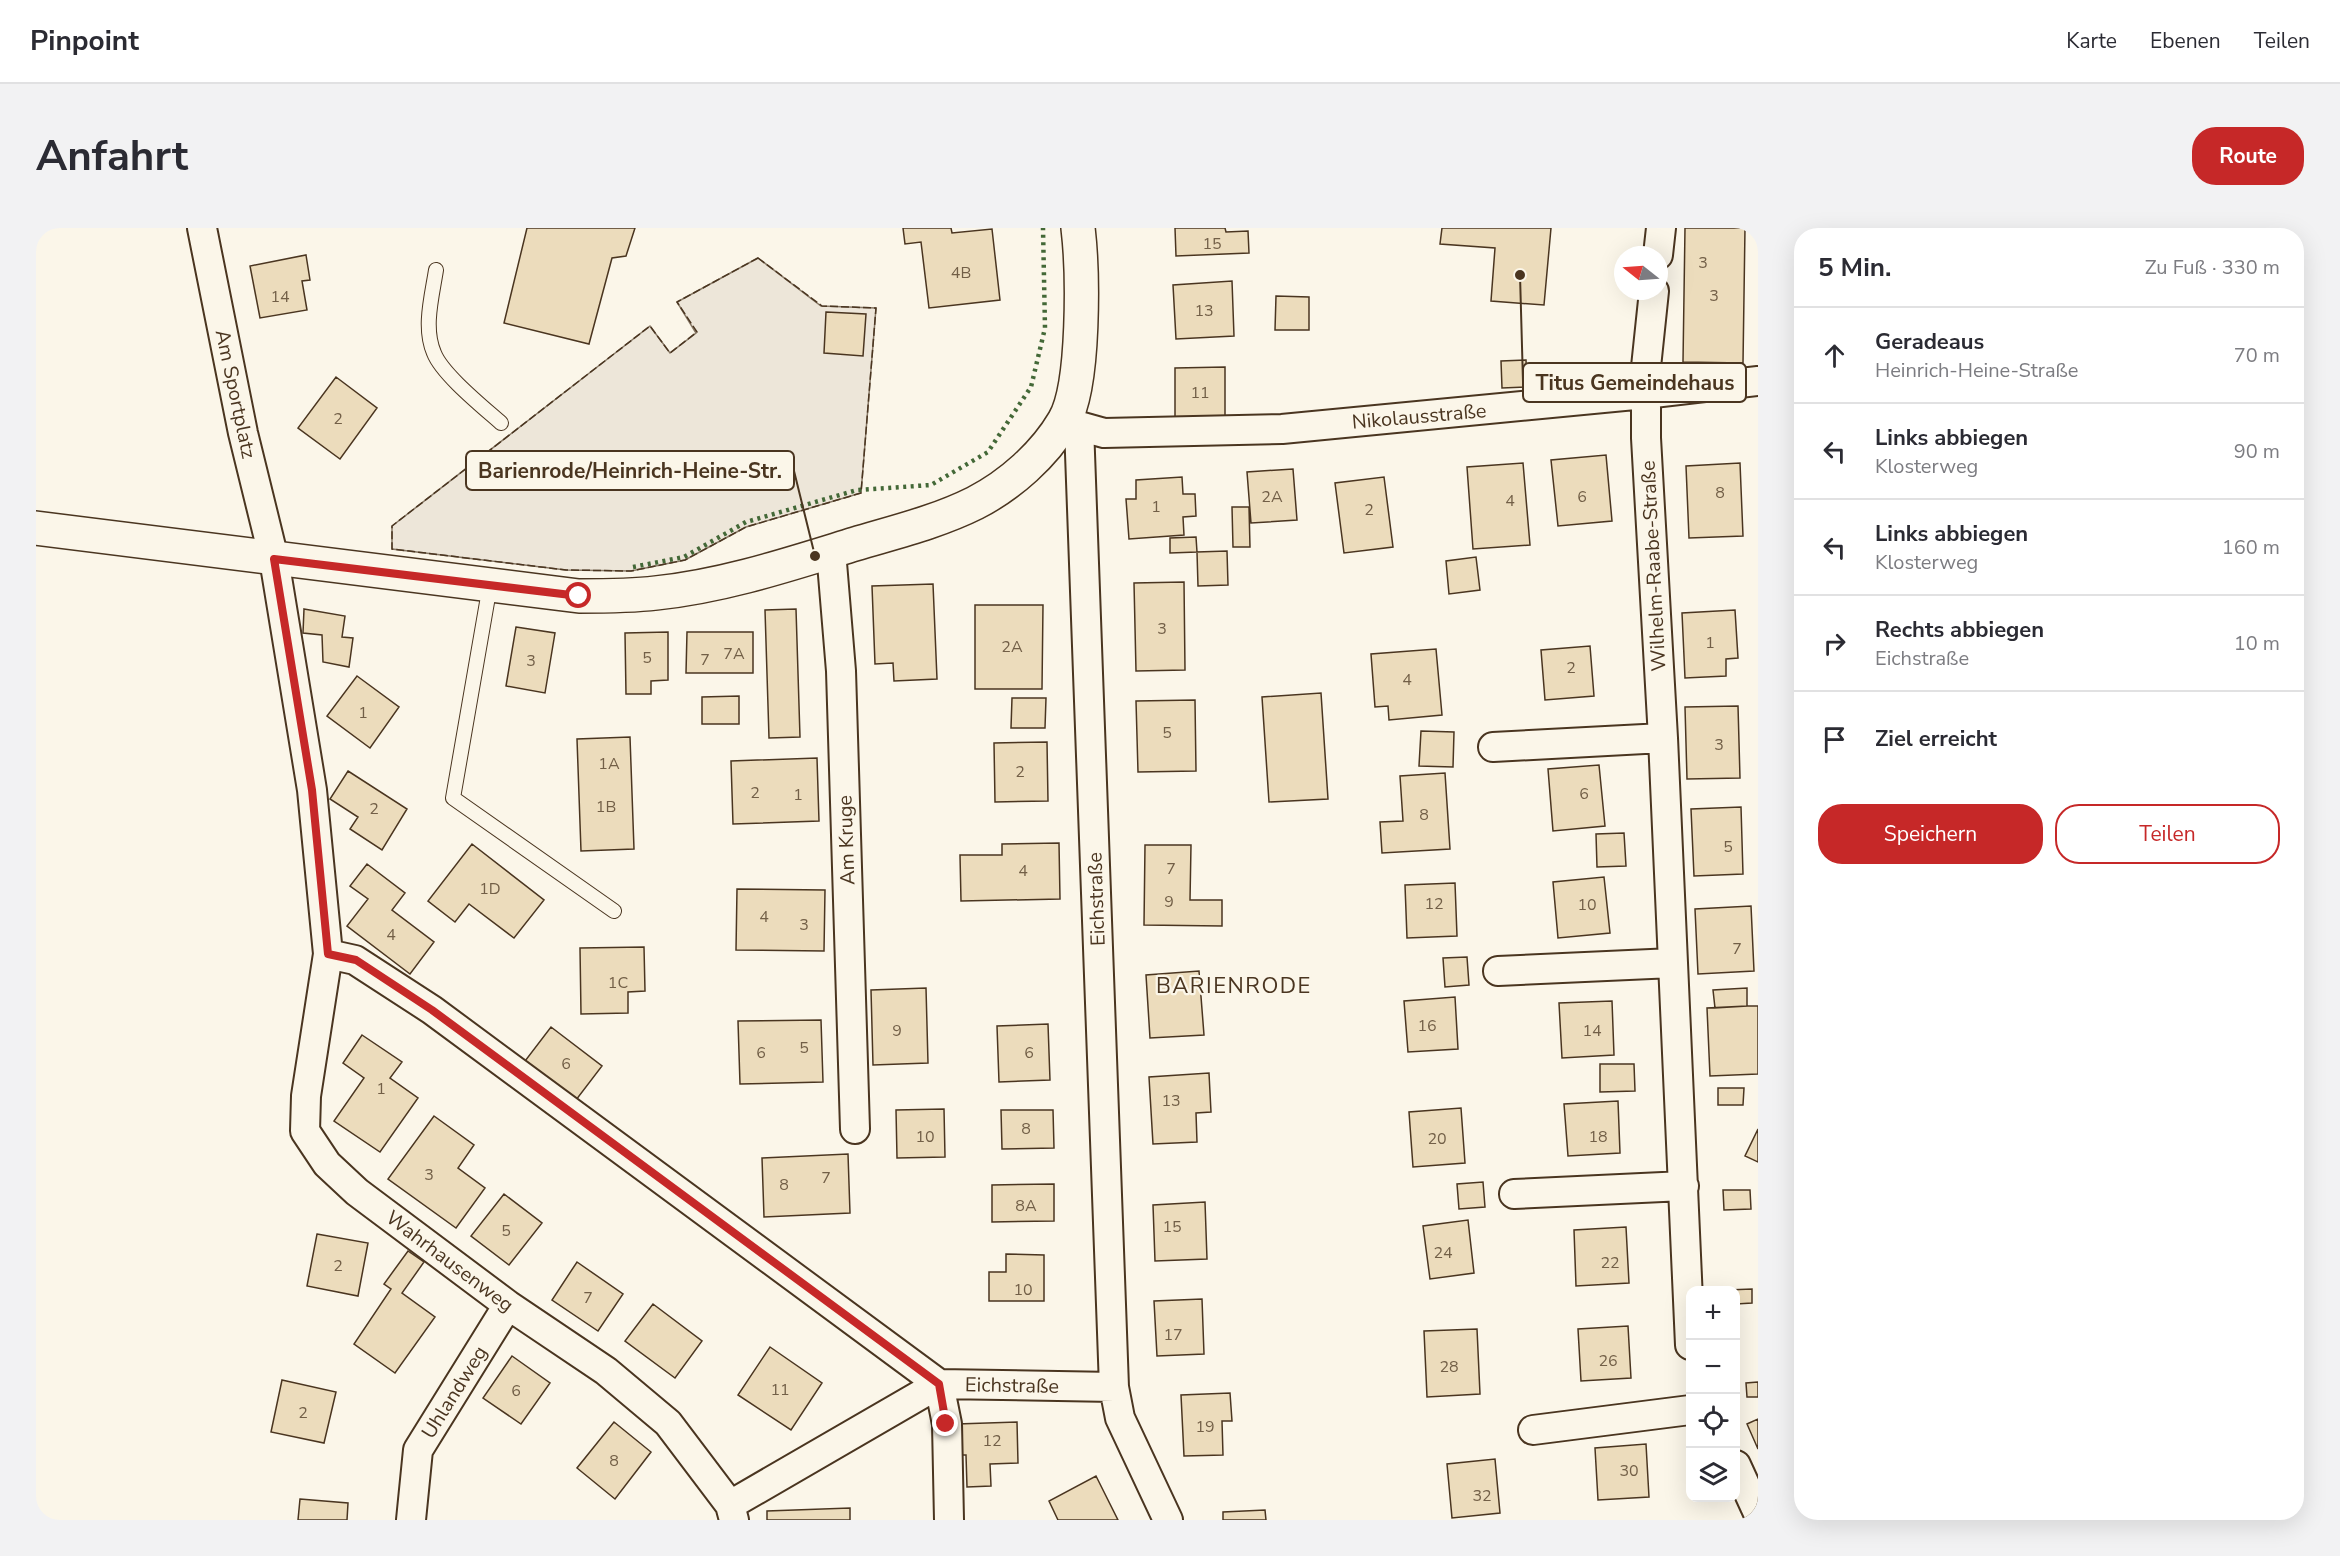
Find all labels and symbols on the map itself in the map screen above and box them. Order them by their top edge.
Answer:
house number: 15 [1202,233,1222,255]
north arrow [1614,246,1668,300]
house number: 3 [1698,252,1708,274]
house number: 4B [951,262,971,284]
house number: 3 [1709,285,1719,307]
house number: 14 [270,286,290,308]
house number: 13 [1194,300,1214,322]
street label: Am Sportplatz [209,327,262,461]
callout: Titus Gemeindehaus [1523,363,1746,402]
text: Titus Gemeindehaus [1536,369,1734,397]
house number: 11 [1190,382,1210,404]
street label: Nikolausstraße [1351,397,1487,436]
house number: 2 [333,408,343,430]
callout: Barienrode/Heinrich-Heine-Str. [466,451,794,490]
text: Barienrode/Heinrich-Heine-Str. [478,457,782,485]
street label: Wilhelm-Raabe-Straße [1634,460,1673,672]
house number: 8 [1715,482,1725,504]
house number: 2A [1261,486,1283,508]
house number: 6 [1577,486,1587,508]
house number: 4 [1505,490,1515,512]
house number: 1 [1151,496,1161,518]
house number: 2 [1364,499,1374,521]
route start [565,582,591,608]
house number: 3 [1157,618,1167,640]
house number: 1 [1705,632,1715,654]
house number: 2A [1001,636,1023,658]
house number: 7A [723,643,745,665]
house number: 5 [642,647,652,669]
house number: 7 [700,649,710,671]
house number: 3 [526,650,536,672]
house number: 2 [1566,657,1576,679]
house number: 4 [1402,669,1412,691]
house number: 1 [358,702,368,724]
house number: 5 [1162,722,1172,744]
house number: 3 [1714,734,1724,756]
house number: 1A [598,753,620,775]
house number: 2 [1015,761,1025,783]
house number: 2 [750,782,760,804]
house number: 6 [1579,783,1589,805]
house number: 1 [793,784,803,806]
street label: Am Kruge [831,794,862,885]
house number: 1B [596,796,616,818]
house number: 2 [369,798,379,820]
house number: 8 [1419,804,1429,826]
house number: 5 [1723,836,1733,858]
street label: Eichstraße [1081,852,1112,946]
house number: 7 [1166,858,1176,880]
house number: 4 [1018,860,1028,882]
house number: 1D [479,878,501,900]
house number: 9 [1164,891,1174,913]
house number: 12 [1424,893,1444,915]
house number: 10 [1577,894,1597,916]
house number: 4 [759,906,769,928]
house number: 3 [799,914,809,936]
house number: 4 [386,924,396,946]
house number: 7 [1732,938,1742,960]
district label: BARIENRODE [1156,971,1312,1001]
house number: 1C [608,972,628,994]
house number: 16 [1417,1015,1437,1037]
house number: 9 [892,1020,902,1042]
house number: 14 [1582,1020,1602,1042]
house number: 5 [799,1037,809,1059]
house number: 6 [756,1042,766,1064]
house number: 6 [1024,1042,1034,1064]
house number: 6 [561,1053,571,1075]
house number: 1 [376,1078,386,1100]
house number: 13 [1161,1090,1181,1112]
house number: 8 [1021,1118,1031,1140]
house number: 10 [915,1126,935,1148]
house number: 18 [1588,1126,1608,1148]
house number: 20 [1427,1128,1447,1150]
house number: 3 [424,1164,434,1186]
house number: 7 [821,1167,831,1189]
house number: 8 [779,1174,789,1196]
house number: 8A [1015,1195,1037,1217]
street label: Wahrhausenweg [380,1204,519,1318]
house number: 15 [1162,1216,1182,1238]
house number: 5 [501,1220,511,1242]
house number: 24 [1433,1242,1453,1264]
house number: 22 [1600,1252,1620,1274]
house number: 2 [333,1255,343,1277]
house number: 10 [1013,1279,1033,1301]
house number: 7 [583,1287,593,1309]
house number: 17 [1163,1324,1183,1346]
street label: Uhlandweg [415,1341,494,1444]
house number: 26 [1598,1350,1618,1372]
house number: 28 [1439,1356,1459,1378]
street label: Eichstraße [965,1371,1059,1400]
house number: 11 [770,1379,790,1401]
house number: 6 [511,1380,521,1402]
house number: 2 [298,1402,308,1424]
route end [932,1410,958,1436]
house number: 19 [1195,1416,1215,1438]
house number: 12 [982,1430,1002,1452]
house number: 8 [609,1450,619,1472]
house number: 30 [1619,1460,1639,1482]
house number: 32 [1472,1485,1492,1507]

